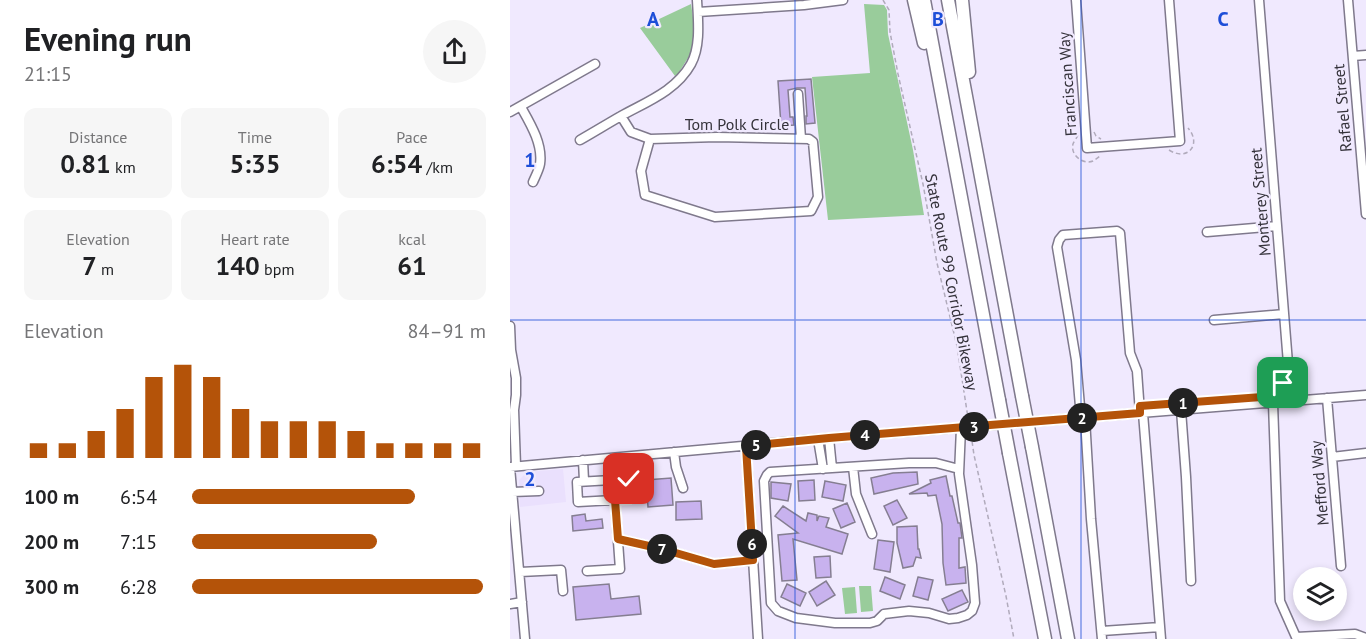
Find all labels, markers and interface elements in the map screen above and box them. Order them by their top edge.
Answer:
text: A [647,6,660,32]
text: B [932,6,944,32]
text: C [1217,6,1229,32]
text: Evening run [24,17,192,60]
button: share [423,20,486,83]
street label: Franciscan Way [1053,31,1081,137]
text: 21:15 [24,61,72,87]
street label: Rafael Street [1328,63,1356,153]
street label: Tom Polk Circle [685,114,789,134]
text: Distance [69,127,127,147]
text: Time [238,127,272,147]
text: Pace [396,127,428,147]
street label: Monterey Street [1245,146,1275,257]
text: 0.81 [60,147,111,180]
text: 5:35 [229,147,281,180]
text: 6:54 [371,147,422,180]
text: 1 [524,147,536,173]
text: km [111,157,136,177]
text: /km [422,157,453,177]
street label: State Route 99 Corridor Bikeway [921,172,983,393]
text: Elevation [66,229,130,249]
text: Heart rate [220,229,290,249]
text: kcal [398,229,426,249]
text: 7 [82,249,97,282]
text: 140 [216,249,260,282]
text: 61 [397,249,427,282]
text: m [97,259,114,279]
text: bpm [260,259,294,279]
text: Elevation [24,318,104,344]
text: 84–91 m [408,318,486,344]
pin [1257,357,1308,408]
icon: arrive [1266,366,1299,399]
pin: 1 [1168,388,1198,418]
text: 1 [1178,393,1188,413]
pin: 2 [1067,403,1097,433]
text: 2 [1077,408,1087,428]
pin: 3 [959,412,989,442]
text: 3 [969,417,979,437]
pin: 4 [850,420,880,450]
text: 4 [860,425,870,445]
pin: 5 [741,430,771,460]
text: 5 [751,435,761,455]
street label: Mefford Way [1305,439,1333,526]
pin [603,453,654,504]
icon: check [612,462,645,495]
text: 2 [524,466,536,492]
text: 100 m [24,484,79,510]
text: 6:54 [120,484,157,510]
text: 200 m [24,529,79,555]
text: 7:15 [120,529,157,555]
pin: 6 [737,529,767,559]
pin: 7 [647,534,677,564]
text: 6 [747,534,757,554]
text: 7 [657,539,667,559]
map controls [1293,567,1347,621]
button: layers [1293,567,1347,621]
text: 300 m [24,574,79,600]
text: 6:28 [120,574,157,600]

